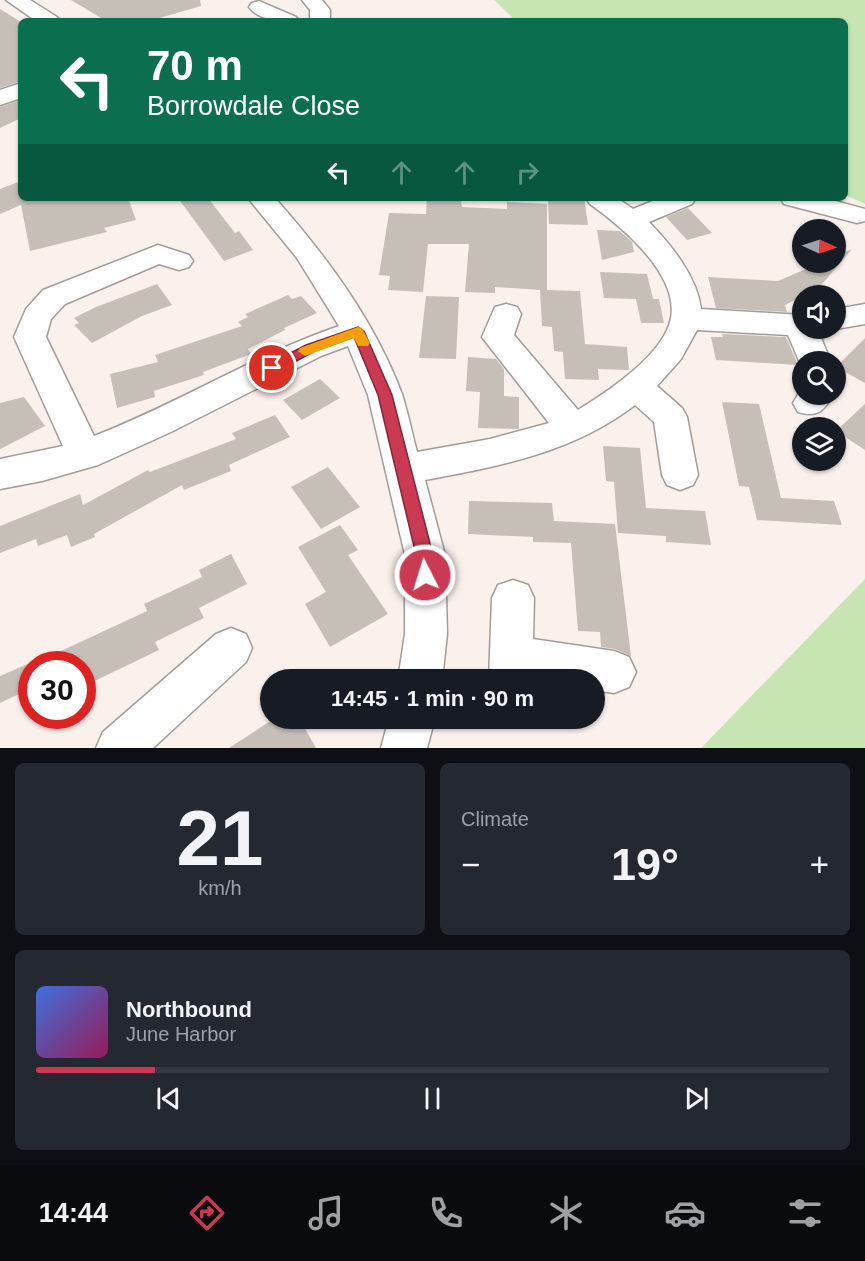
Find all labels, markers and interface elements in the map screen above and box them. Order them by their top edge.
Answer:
icon: left [48,42,126,120]
text: 70 m [147,42,243,89]
text: Borrowdale Close [147,91,360,121]
icon: left [322,156,355,189]
icon: ahead [385,156,418,189]
icon: ahead [448,156,481,189]
icon: right [511,156,544,189]
north arrow [792,219,846,273]
map controls [792,219,846,471]
button: sound [792,285,846,339]
pin [246,342,297,393]
icon: arrive [255,351,288,384]
button: search [792,351,846,405]
button: layers [792,417,846,471]
position arrow [393,543,457,607]
speed limit sign: 30 [18,651,96,729]
text: 14:45 · 1 min · 90 m [331,686,534,711]
text: 21 [177,794,263,882]
text: Climate [461,808,529,830]
text: 19° [611,839,679,890]
text: − [461,846,480,883]
text: + [810,846,829,883]
text: km/h [198,877,242,899]
text: Northbound [126,997,252,1022]
text: June Harbor [126,1023,236,1045]
icon: previous [152,1082,185,1115]
icon: pause [416,1082,449,1115]
icon: next [680,1082,713,1115]
icon: directions [186,1192,228,1234]
icon: music [305,1192,347,1234]
icon: phone [425,1192,467,1234]
icon: climate [545,1192,587,1234]
icon: car [664,1192,706,1234]
icon: filters [784,1192,826,1234]
text: 14:44 [39,1198,108,1228]

